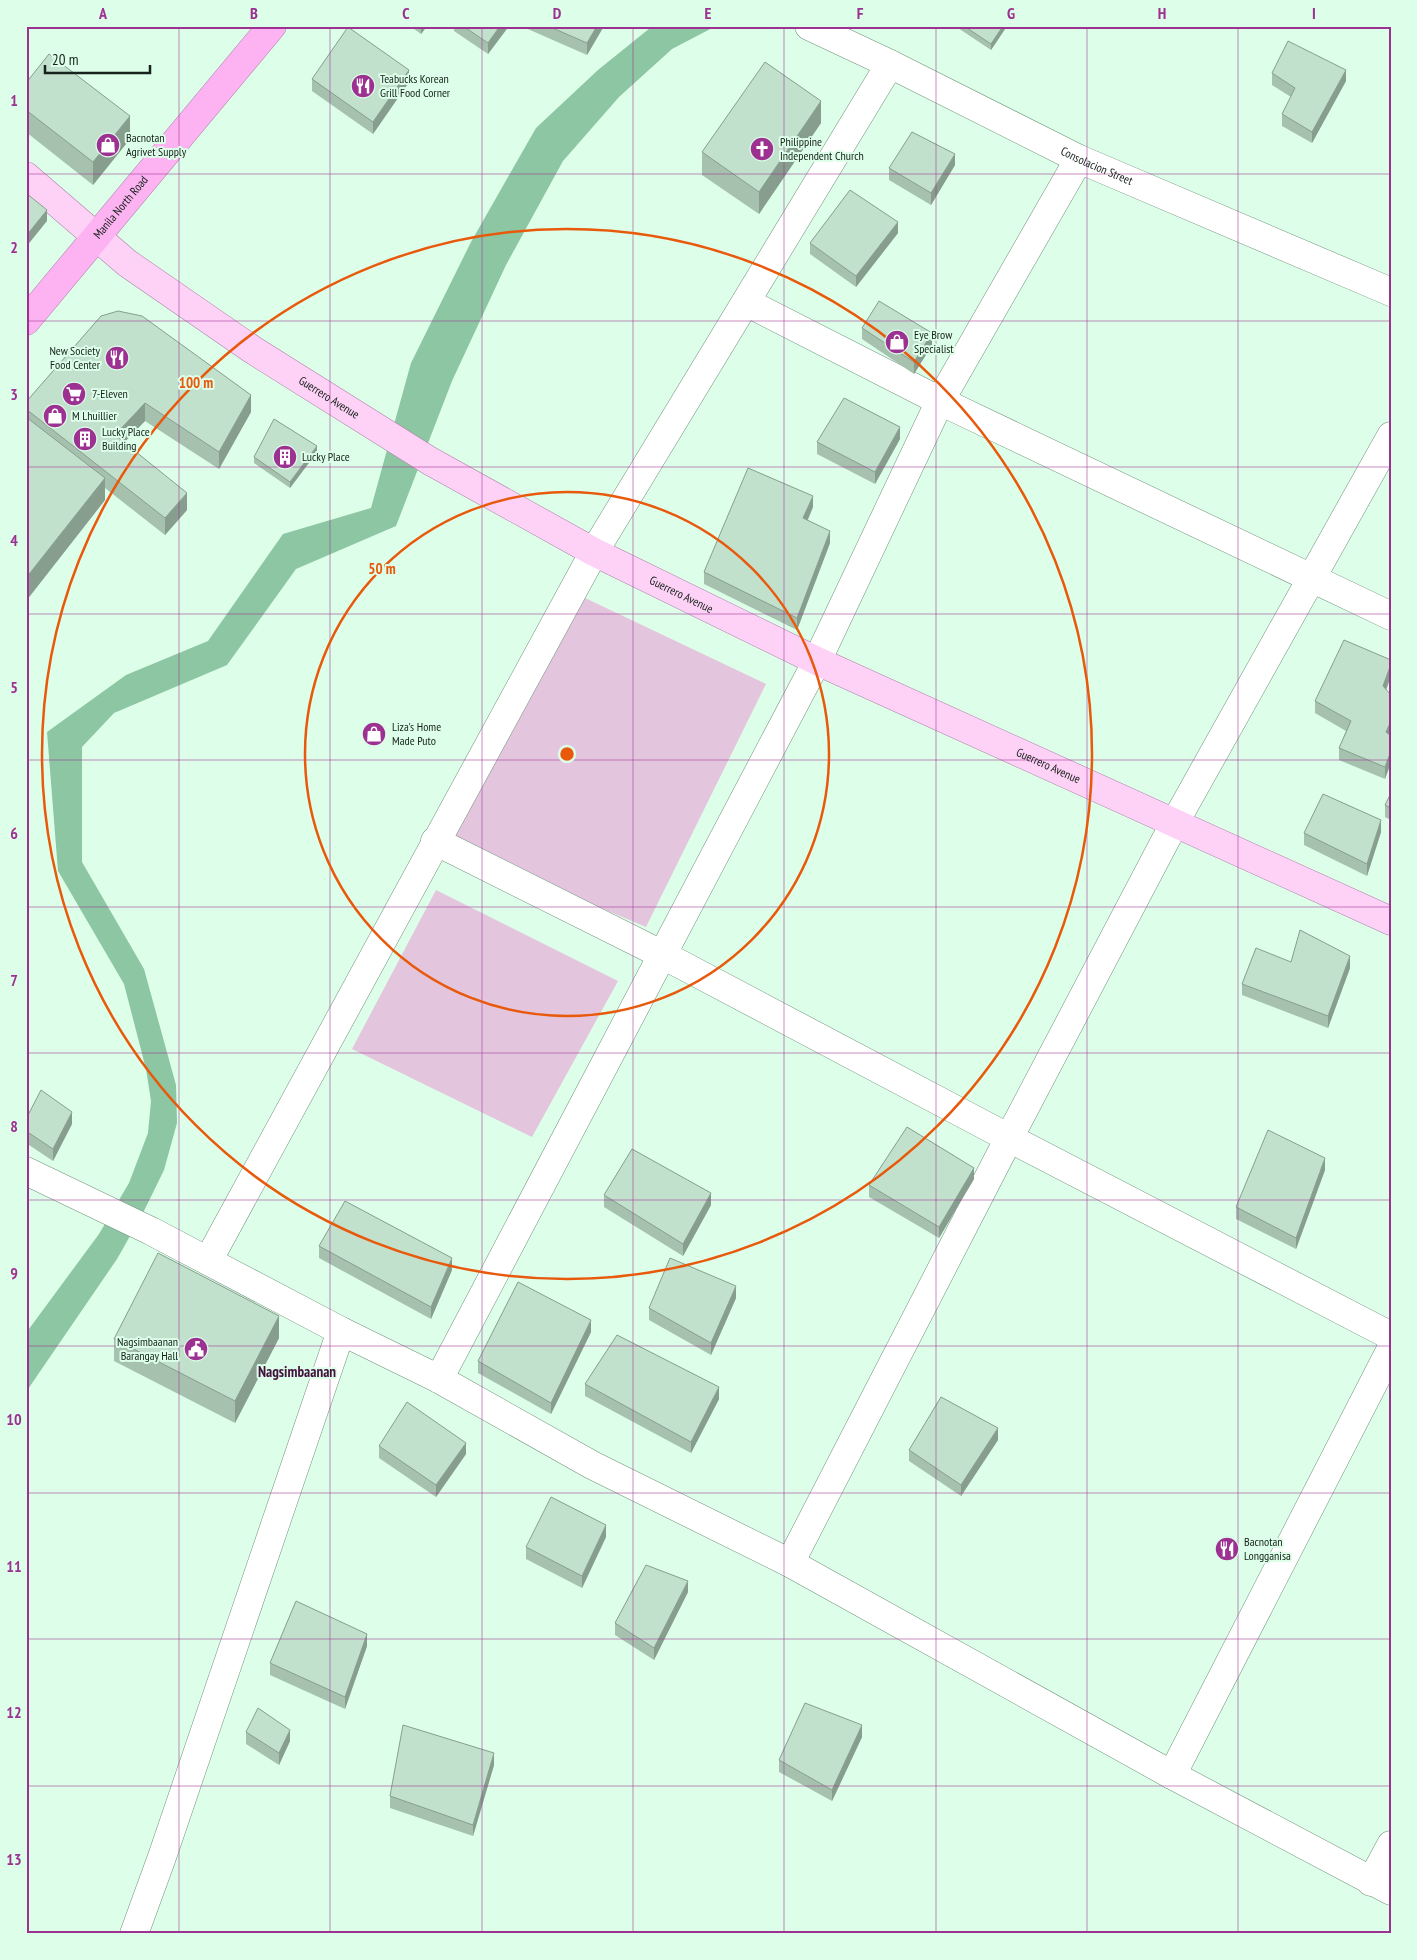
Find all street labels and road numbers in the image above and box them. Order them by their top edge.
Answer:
street label: Consolacion Street [1058,143,1136,188]
street label: Manila North Road [90,172,151,242]
street label: Guerrero Avenue [296,373,362,422]
street label: Guerrero Avenue [647,572,716,616]
street label: Guerrero Avenue [1014,744,1083,786]

